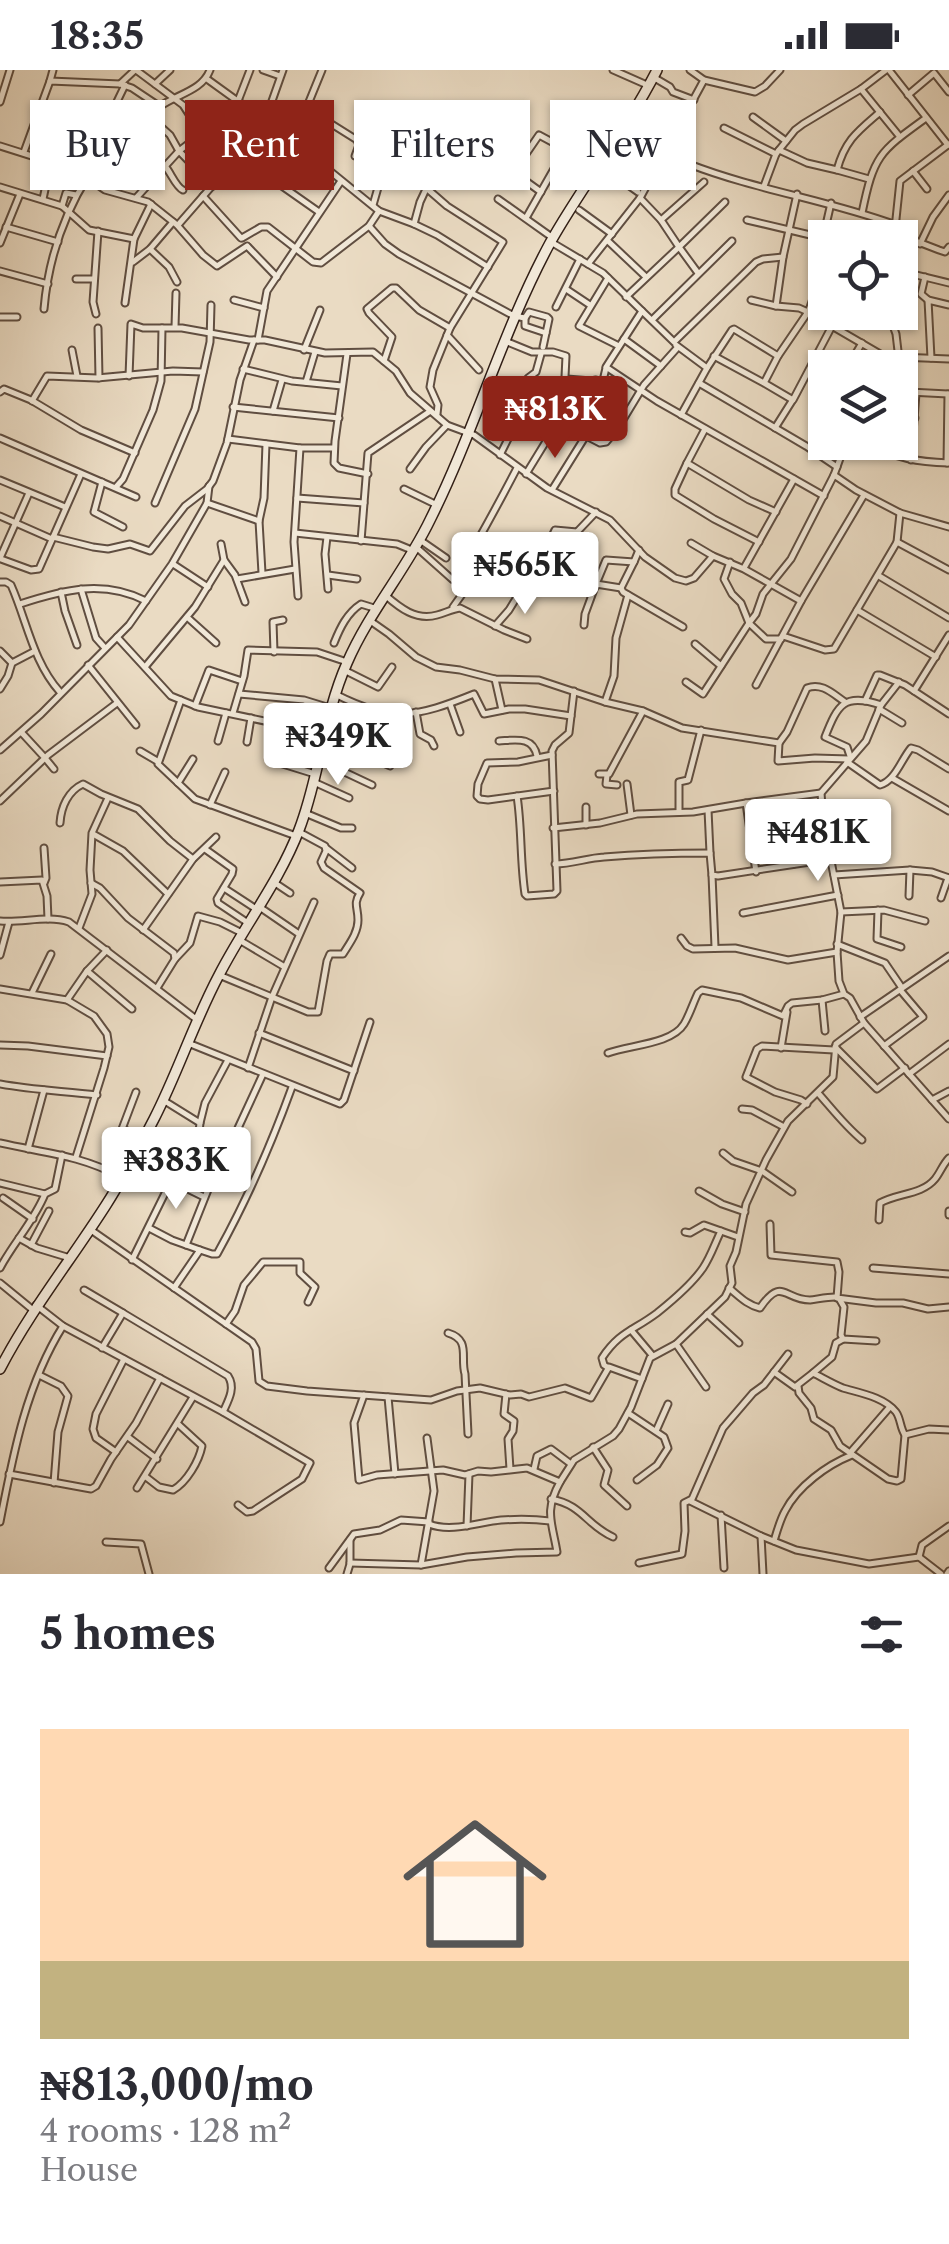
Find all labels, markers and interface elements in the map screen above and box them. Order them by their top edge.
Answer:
text: 18:35 [50,12,144,59]
chip: Buy [30,100,165,190]
chip: Rent [185,100,334,190]
chip: Filters [354,100,530,190]
chip: New [550,100,696,190]
map controls [808,220,918,460]
button: locate [808,220,918,330]
button: layers [808,350,918,460]
pin: ₦813K [485,376,625,461]
text: ₦813K [505,389,605,428]
pin: ₦565K [455,532,595,617]
text: ₦565K [473,545,577,584]
pin: ₦349K [268,703,408,788]
text: ₦349K [286,716,390,755]
pin: ₦481K [748,799,888,884]
text: ₦481K [767,812,869,851]
pin: ₦383K [106,1127,246,1212]
text: ₦383K [124,1140,228,1179]
icon: filters [854,1607,909,1662]
text: 5 homes [40,1608,216,1660]
icon: home [385,1794,565,1974]
text: ₦813,000/mo [40,2059,314,2111]
text: 4 rooms · 128 m² [40,2111,291,2150]
text: House [40,2150,138,2189]

